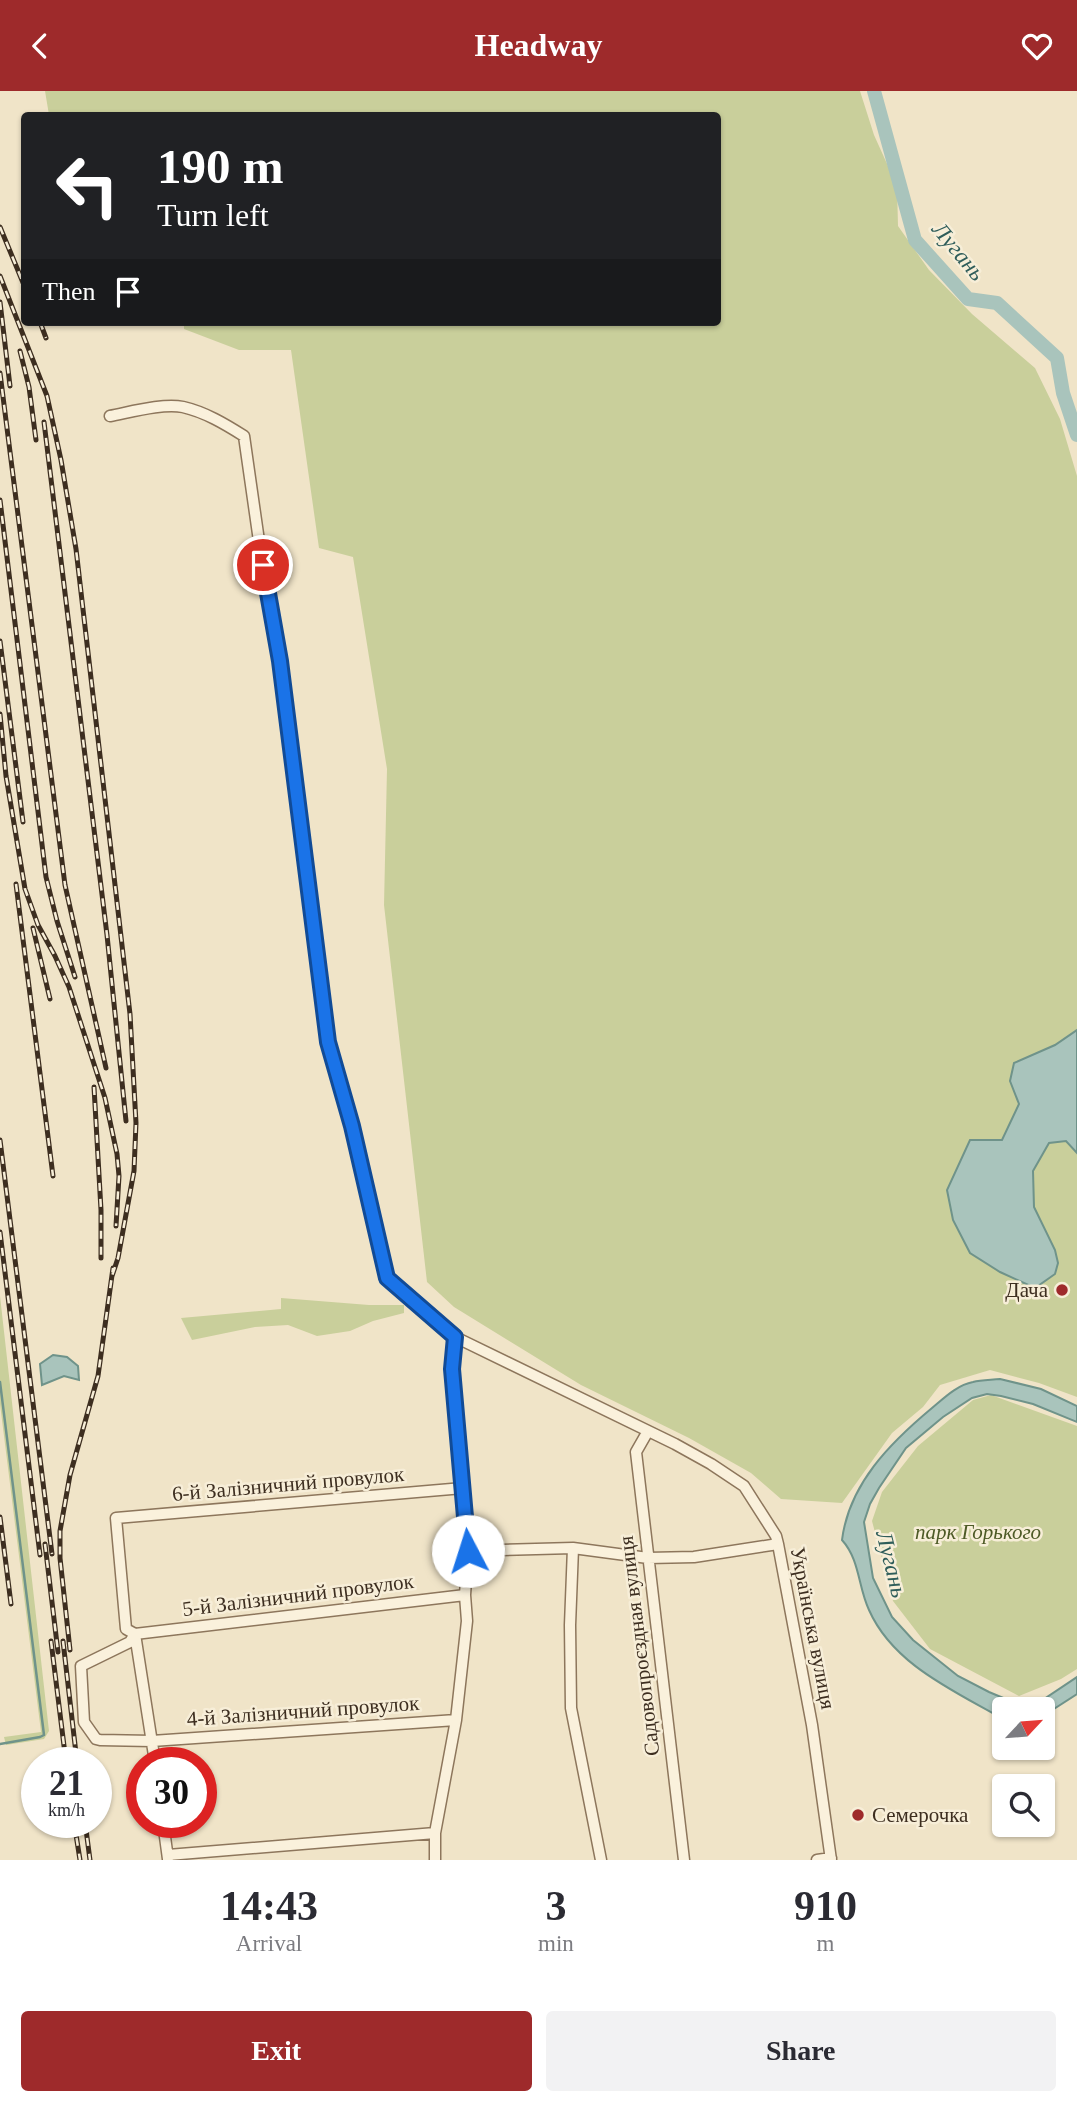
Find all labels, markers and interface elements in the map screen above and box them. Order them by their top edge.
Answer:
icon: back [21,27,59,65]
text: Headway [475,27,603,63]
icon: heart [1018,27,1056,65]
text: 190 m [157,139,284,194]
icon: left [42,140,133,231]
text: Turn left [157,197,269,233]
water label: Лугань [926,216,990,285]
icon: arrive [109,273,147,311]
text: Then [42,277,95,306]
pin [233,535,293,595]
icon: arrive [244,546,282,584]
place label: Дача [1005,1278,1049,1302]
marker: Дача [1054,1282,1070,1298]
street label: 6-й Залізничний провулок [171,1462,406,1506]
position arrow [431,1514,505,1588]
park label: парк Горького [915,1520,1041,1544]
water label: Лугань [871,1527,912,1600]
street label: Садовопроєздная вулиця [614,1534,664,1757]
street label: Українська вулиця [785,1545,841,1712]
street label: 5-й Залізничний провулок [181,1569,416,1621]
street label: 4-й Залізничний провулок [186,1691,421,1731]
north arrow [992,1697,1055,1761]
map controls [992,1697,1055,1837]
speed limit sign: 30 [126,1747,217,1838]
text: 21 [49,1764,84,1803]
button: search [992,1774,1055,1837]
text: km/h [48,1800,85,1820]
place label: Семерочка [872,1803,969,1827]
marker: Семерочка [850,1807,866,1823]
text: 14:43 [220,1883,318,1929]
text: 3 [545,1883,566,1929]
text: 910 [794,1883,857,1929]
text: Arrival [236,1931,302,1956]
text: min [538,1931,574,1956]
text: m [816,1931,834,1956]
button: Exit [21,2011,532,2091]
button: Share [546,2011,1056,2091]

